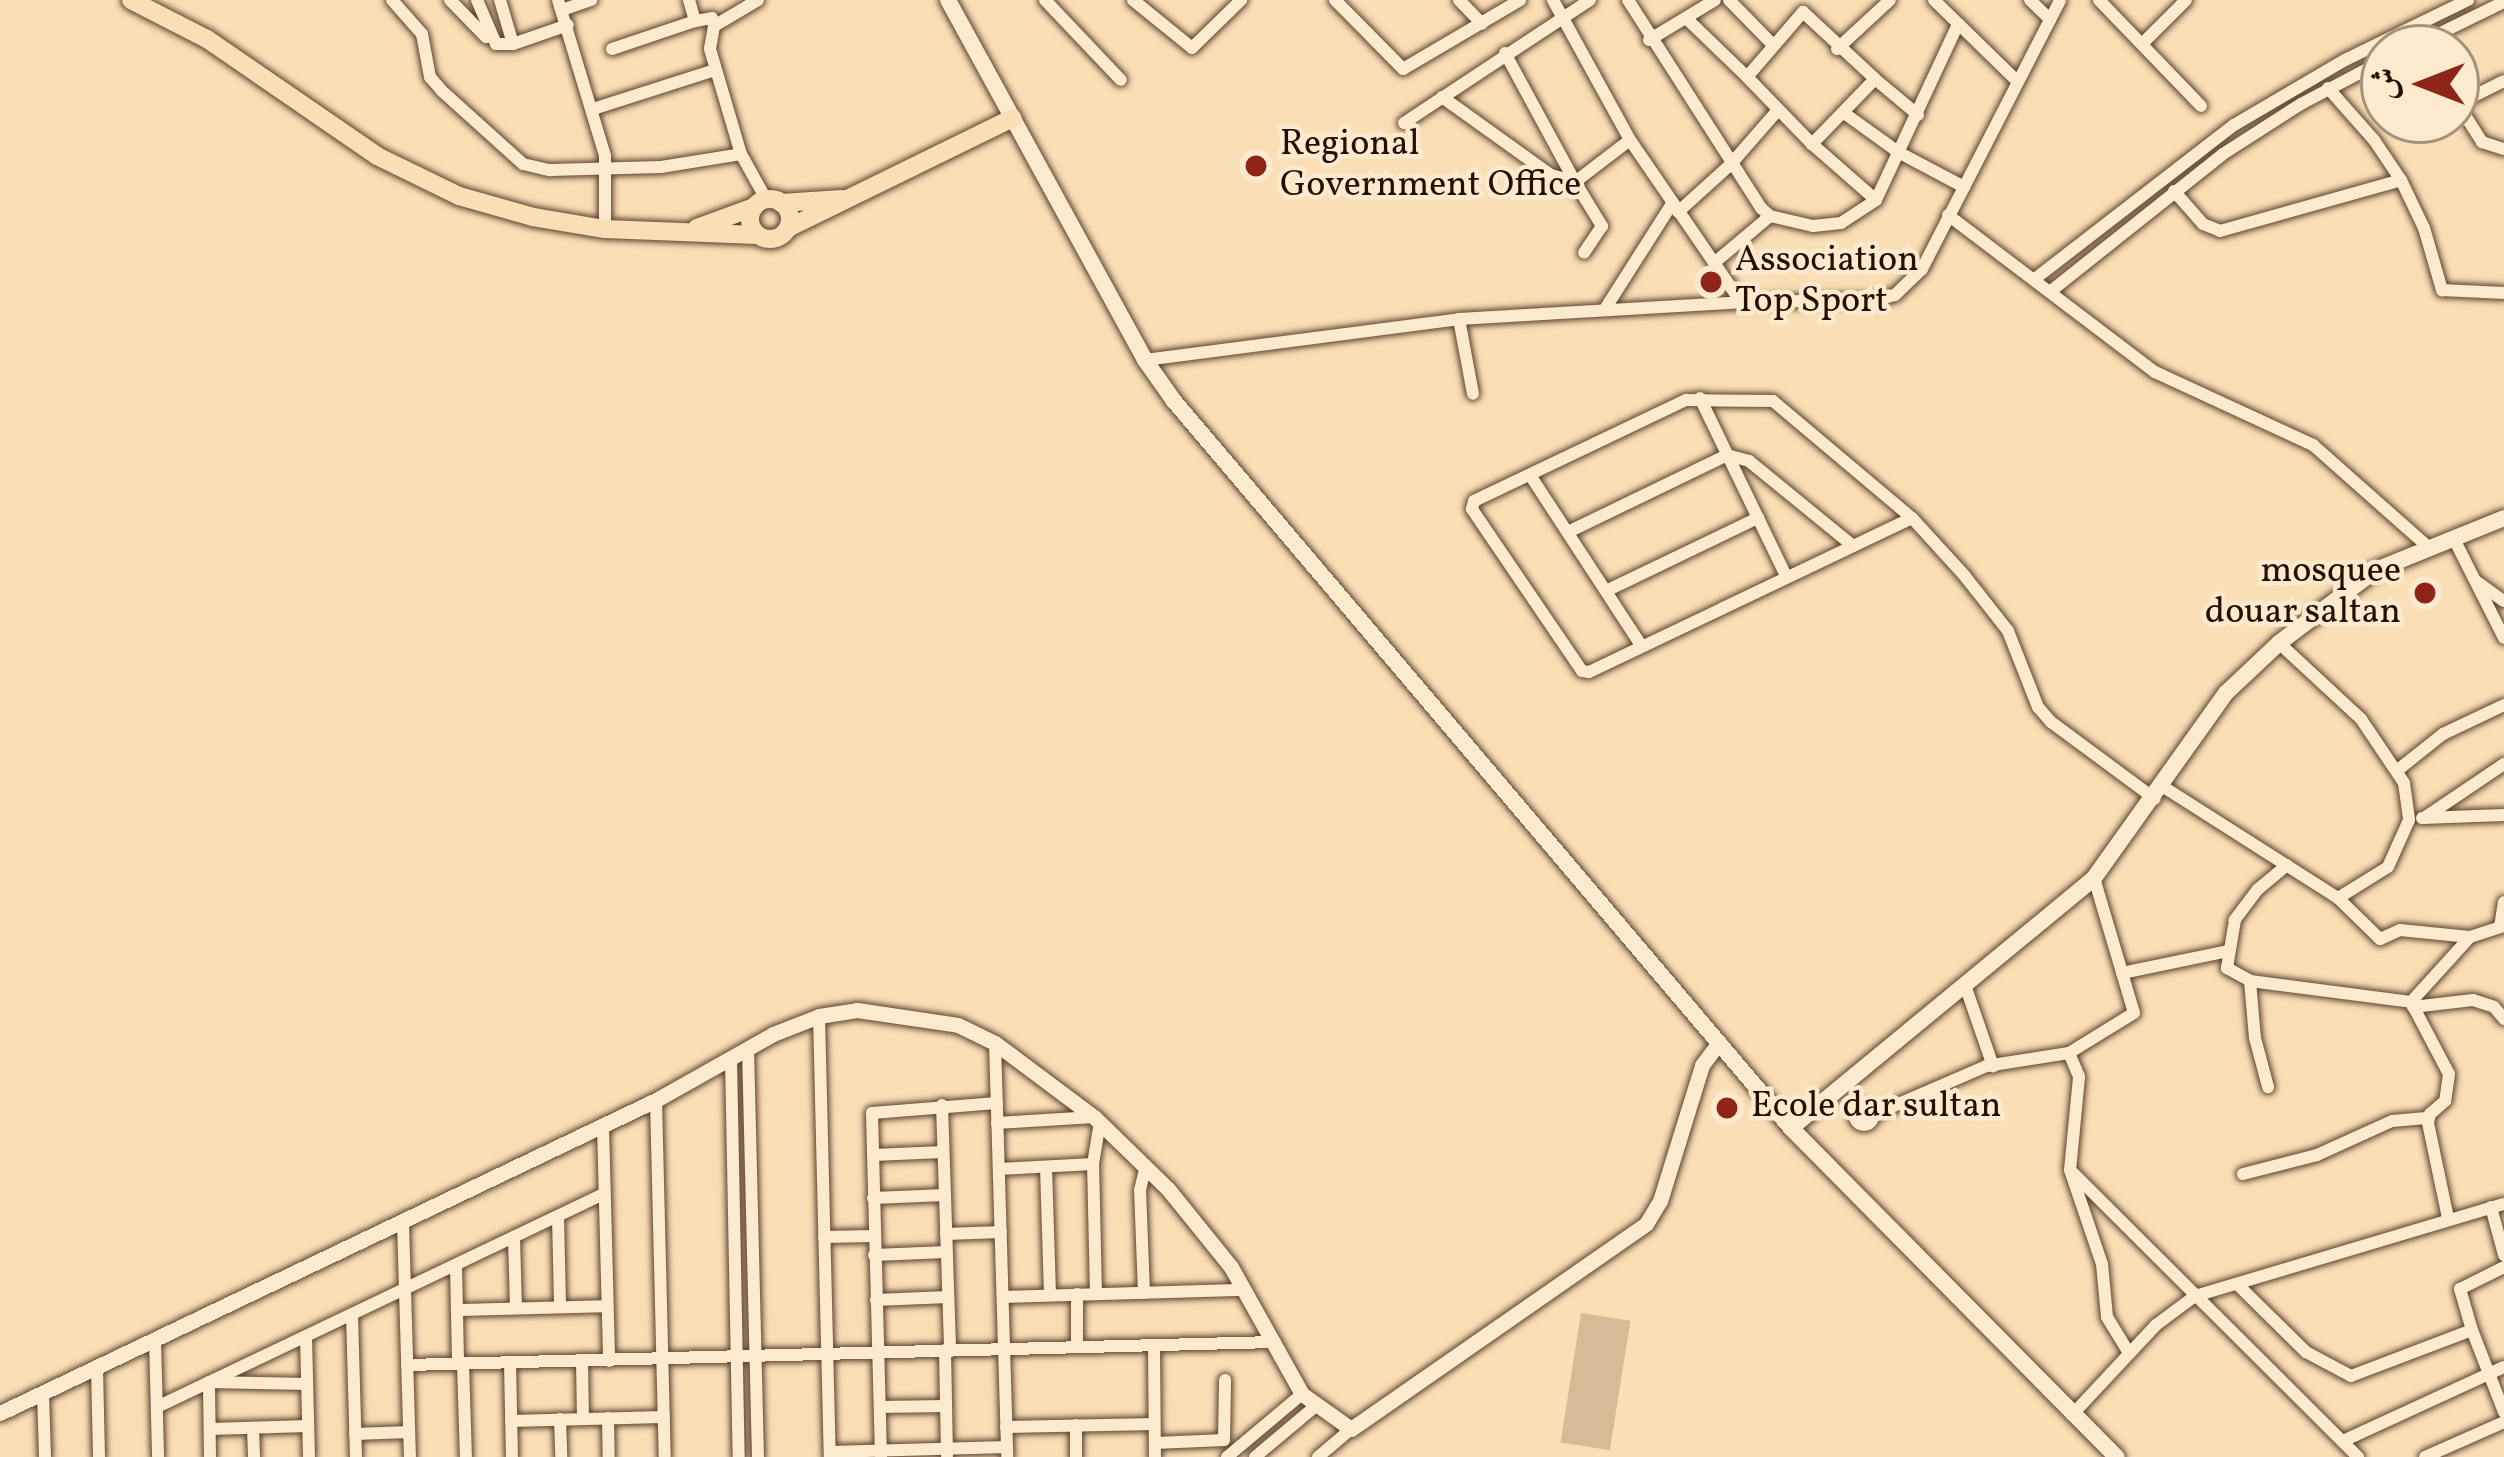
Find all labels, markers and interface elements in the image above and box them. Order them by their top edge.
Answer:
north arrow [2360,24,2480,144]
text: ش [2364,68,2410,100]
place label: Regional Government Office [1280,123,1581,208]
marker: Regional Government Office [1243,153,1269,179]
place label: Association Top Sport [1735,239,1919,324]
marker: Association Top Sport [1698,269,1724,295]
place label: mosquee douar saltan [2205,550,2401,635]
marker: mosquee douar saltan [2412,580,2438,606]
place label: Ecole dar sultan [1751,1086,2002,1130]
marker: Ecole dar sultan [1714,1095,1740,1121]

